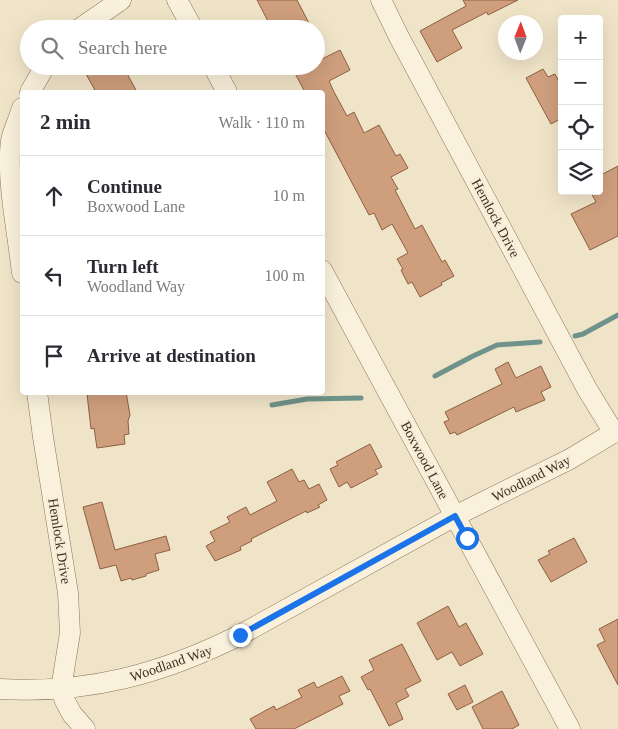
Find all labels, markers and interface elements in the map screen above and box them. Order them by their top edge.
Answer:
north arrow [498,15,543,60]
map controls [558,15,603,195]
button: + [558,15,603,60]
search box [20,20,325,75]
icon: search [38,34,66,62]
text: Search here [78,37,167,58]
button: − [558,60,603,105]
button: locate [558,105,603,150]
text: 2 min [40,110,91,134]
text: Walk · 110 m [218,114,305,131]
button: layers [558,150,603,195]
text: Continue [87,176,162,197]
street label: Hemlock Drive [469,176,523,260]
icon: ahead [40,182,68,210]
text: 10 m [273,187,305,204]
text: Boxwood Lane [87,198,185,215]
text: Turn left [87,256,159,277]
icon: left [40,262,68,290]
text: 100 m [265,267,305,284]
text: Woodland Way [87,278,185,295]
icon: arrive [40,342,68,370]
text: Arrive at destination [87,345,256,366]
street label: Boxwood Lane [398,419,451,502]
street label: Woodland Way [490,452,573,505]
street label: Hemlock Drive [45,497,74,585]
route start [456,527,479,550]
route end [229,624,252,647]
street label: Woodland Way [128,642,214,685]

